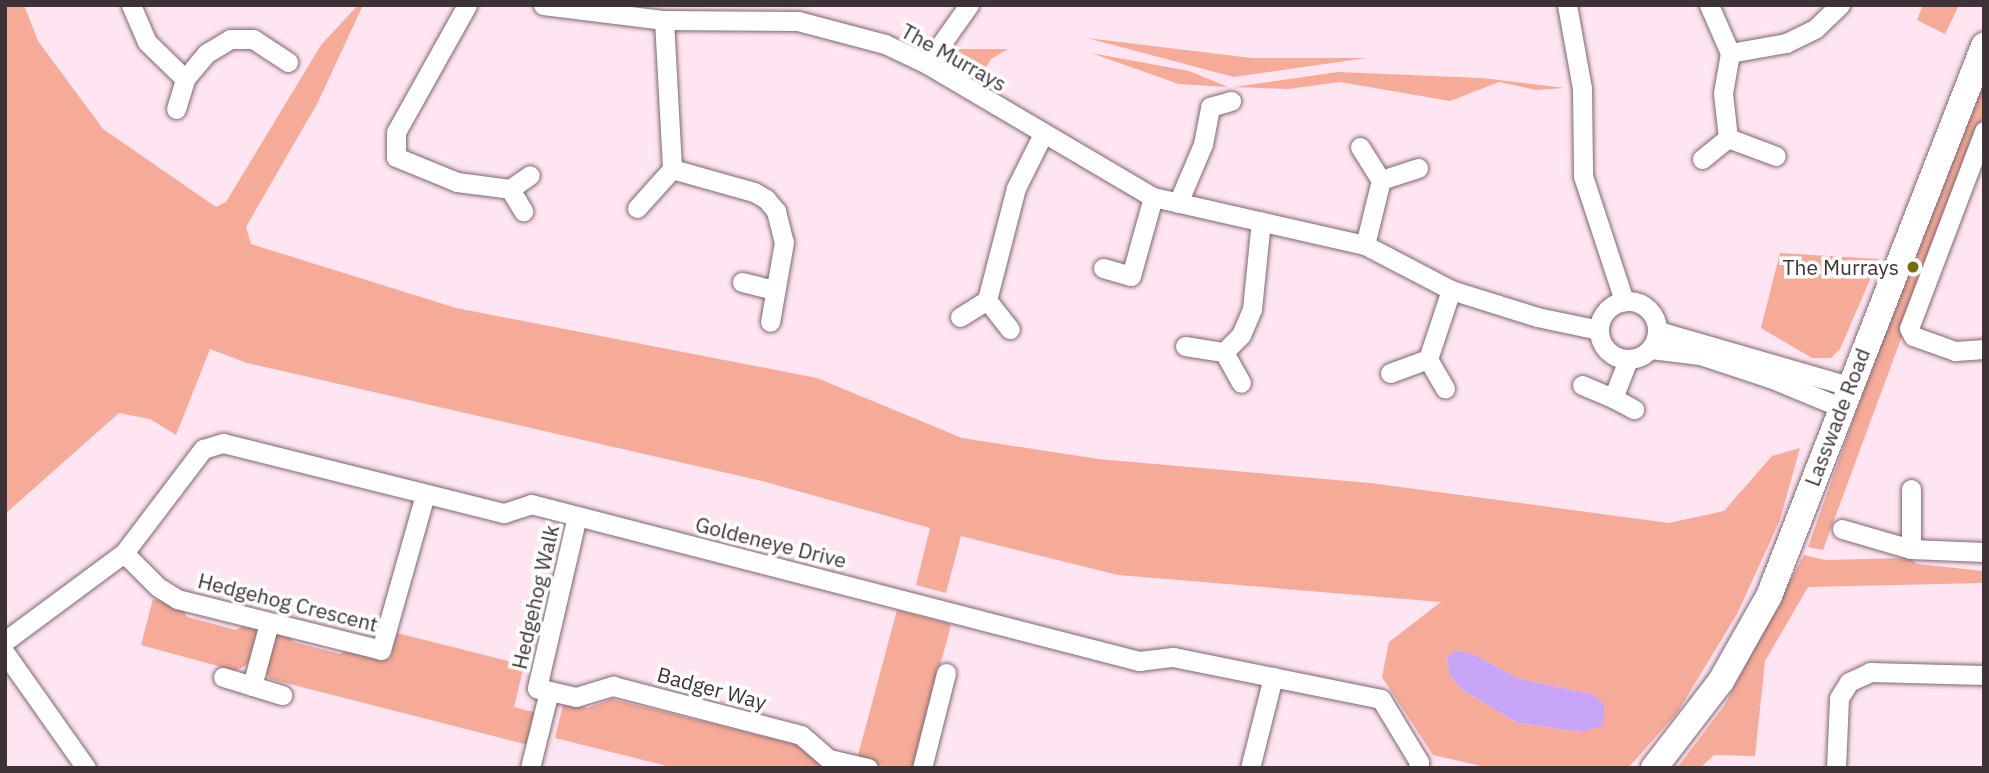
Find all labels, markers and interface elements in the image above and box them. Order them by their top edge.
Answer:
street label: The Murrays [897,18,1011,96]
place label: The Murrays [1783,254,1899,280]
marker: The Murrays [1905,259,1921,275]
street label: Lasswade Road [1799,344,1875,490]
street label: Goldeneye Drive [693,511,849,573]
street label: Hedgehog Walk [506,522,564,672]
street label: Hedgehog Crescent [195,567,381,637]
street label: Badger Way [654,661,770,715]

